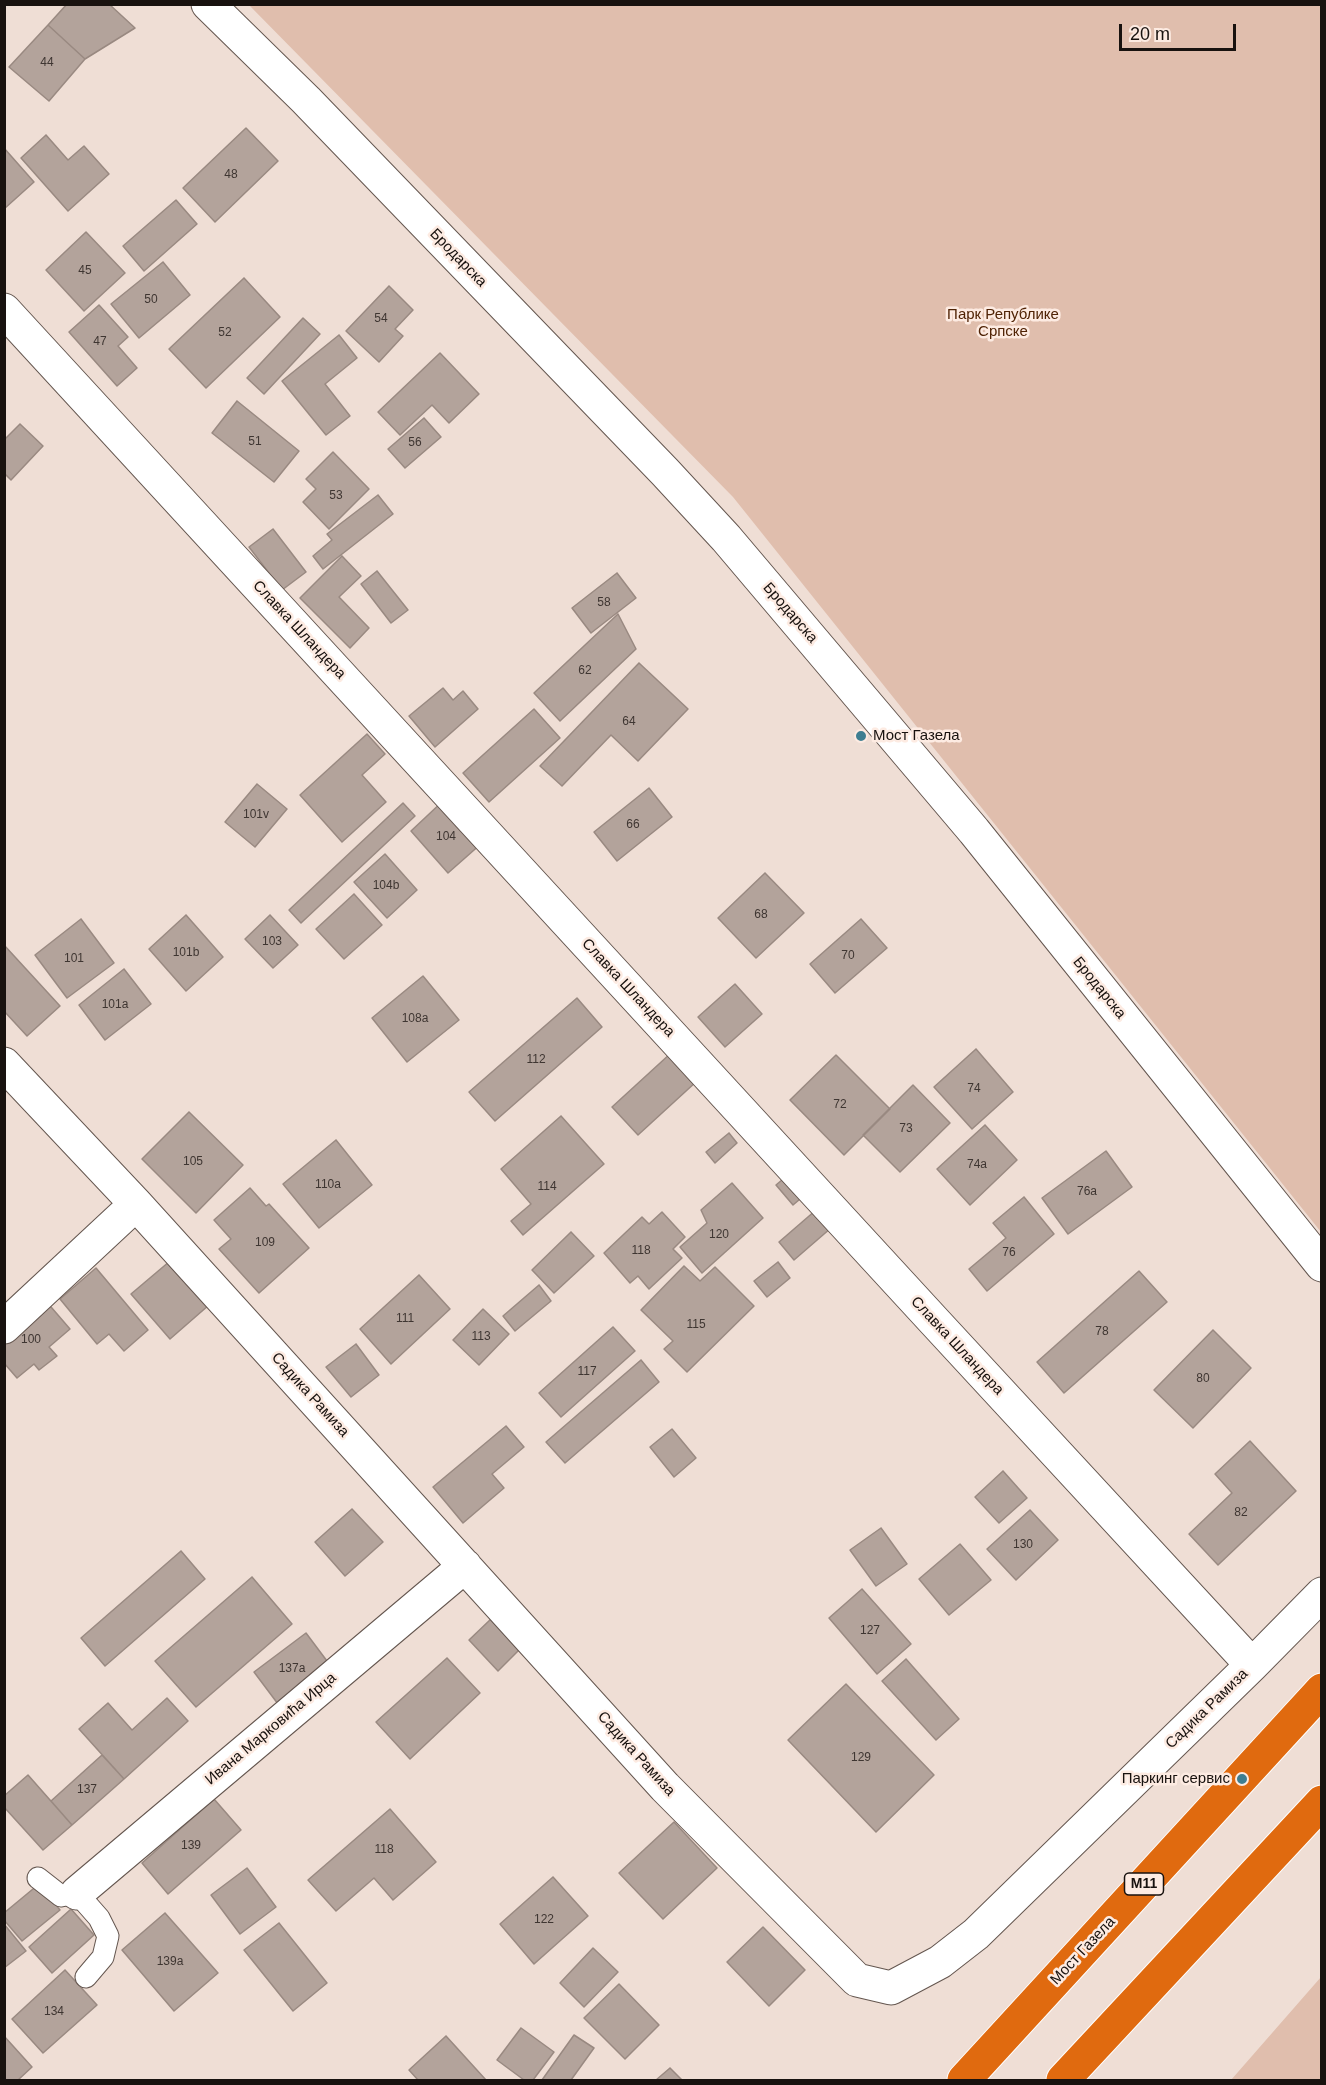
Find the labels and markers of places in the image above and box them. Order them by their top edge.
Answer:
place label: Мост Газела [873,727,960,745]
marker: Мост Газела [854,729,868,743]
place label: Паркинг сервис [1122,1770,1230,1788]
marker: Паркинг сервис [1235,1772,1249,1786]

